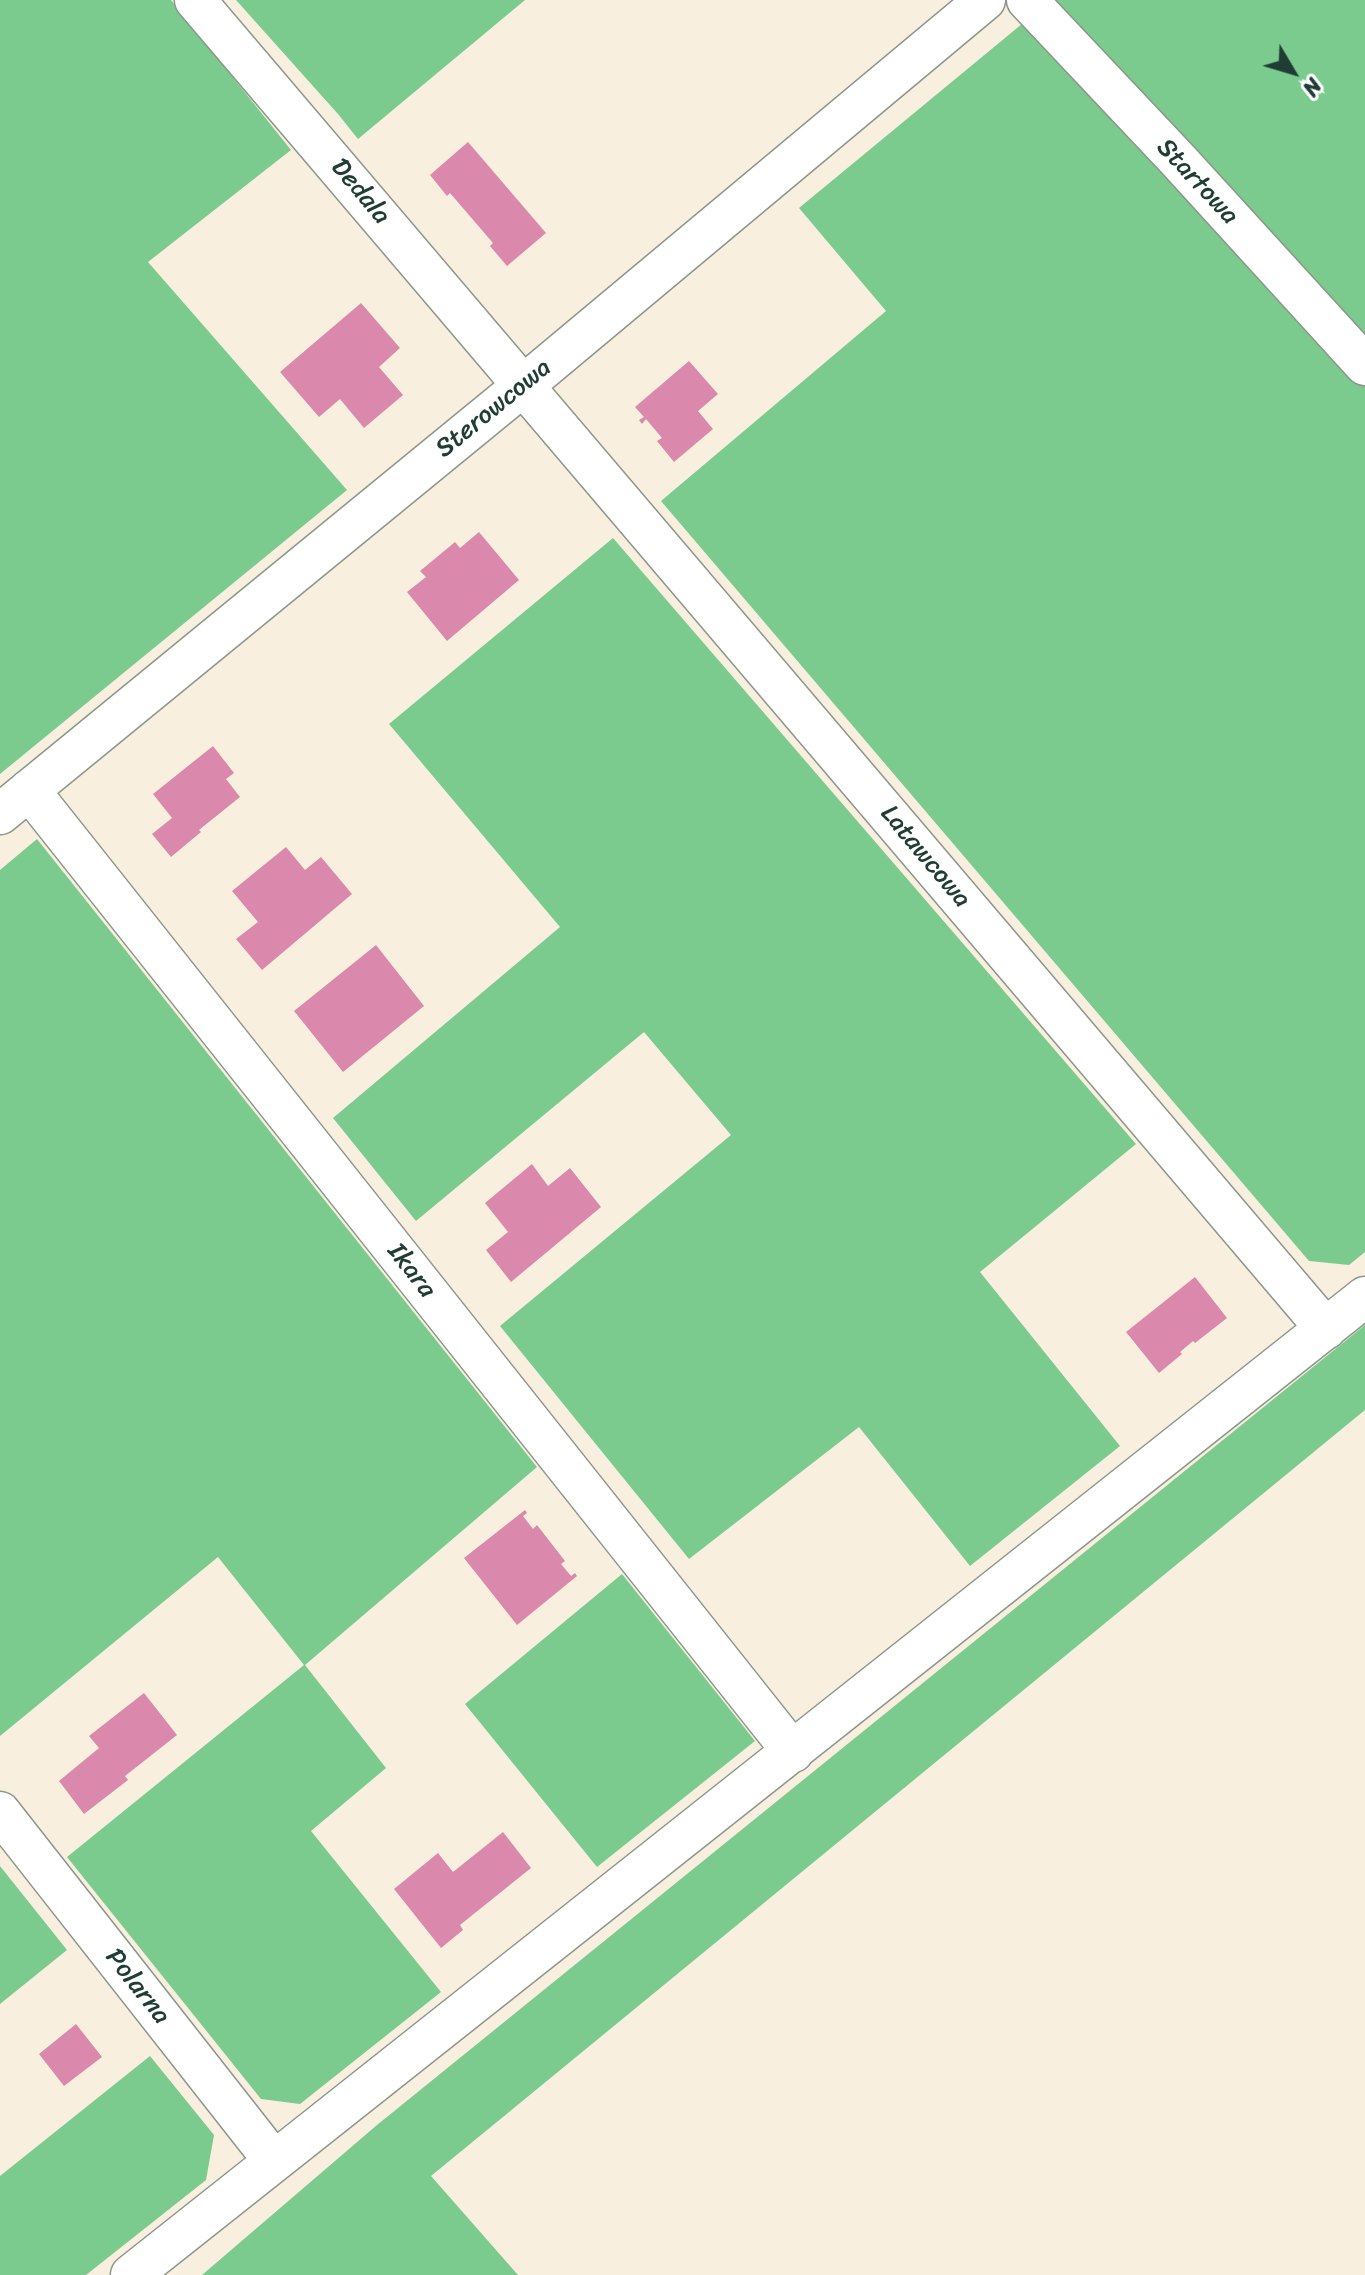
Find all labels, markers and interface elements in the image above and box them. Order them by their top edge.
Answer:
north arrow [1253,32,1333,112]
text: N [1292,69,1332,105]
street label: Startowa [1149,133,1245,231]
street label: Dedala [324,153,396,231]
street label: Sterowcowa [430,353,558,465]
street label: Latawcowa [873,799,977,915]
street label: Ikara [380,1237,442,1305]
street label: Polarna [98,1943,176,2031]

